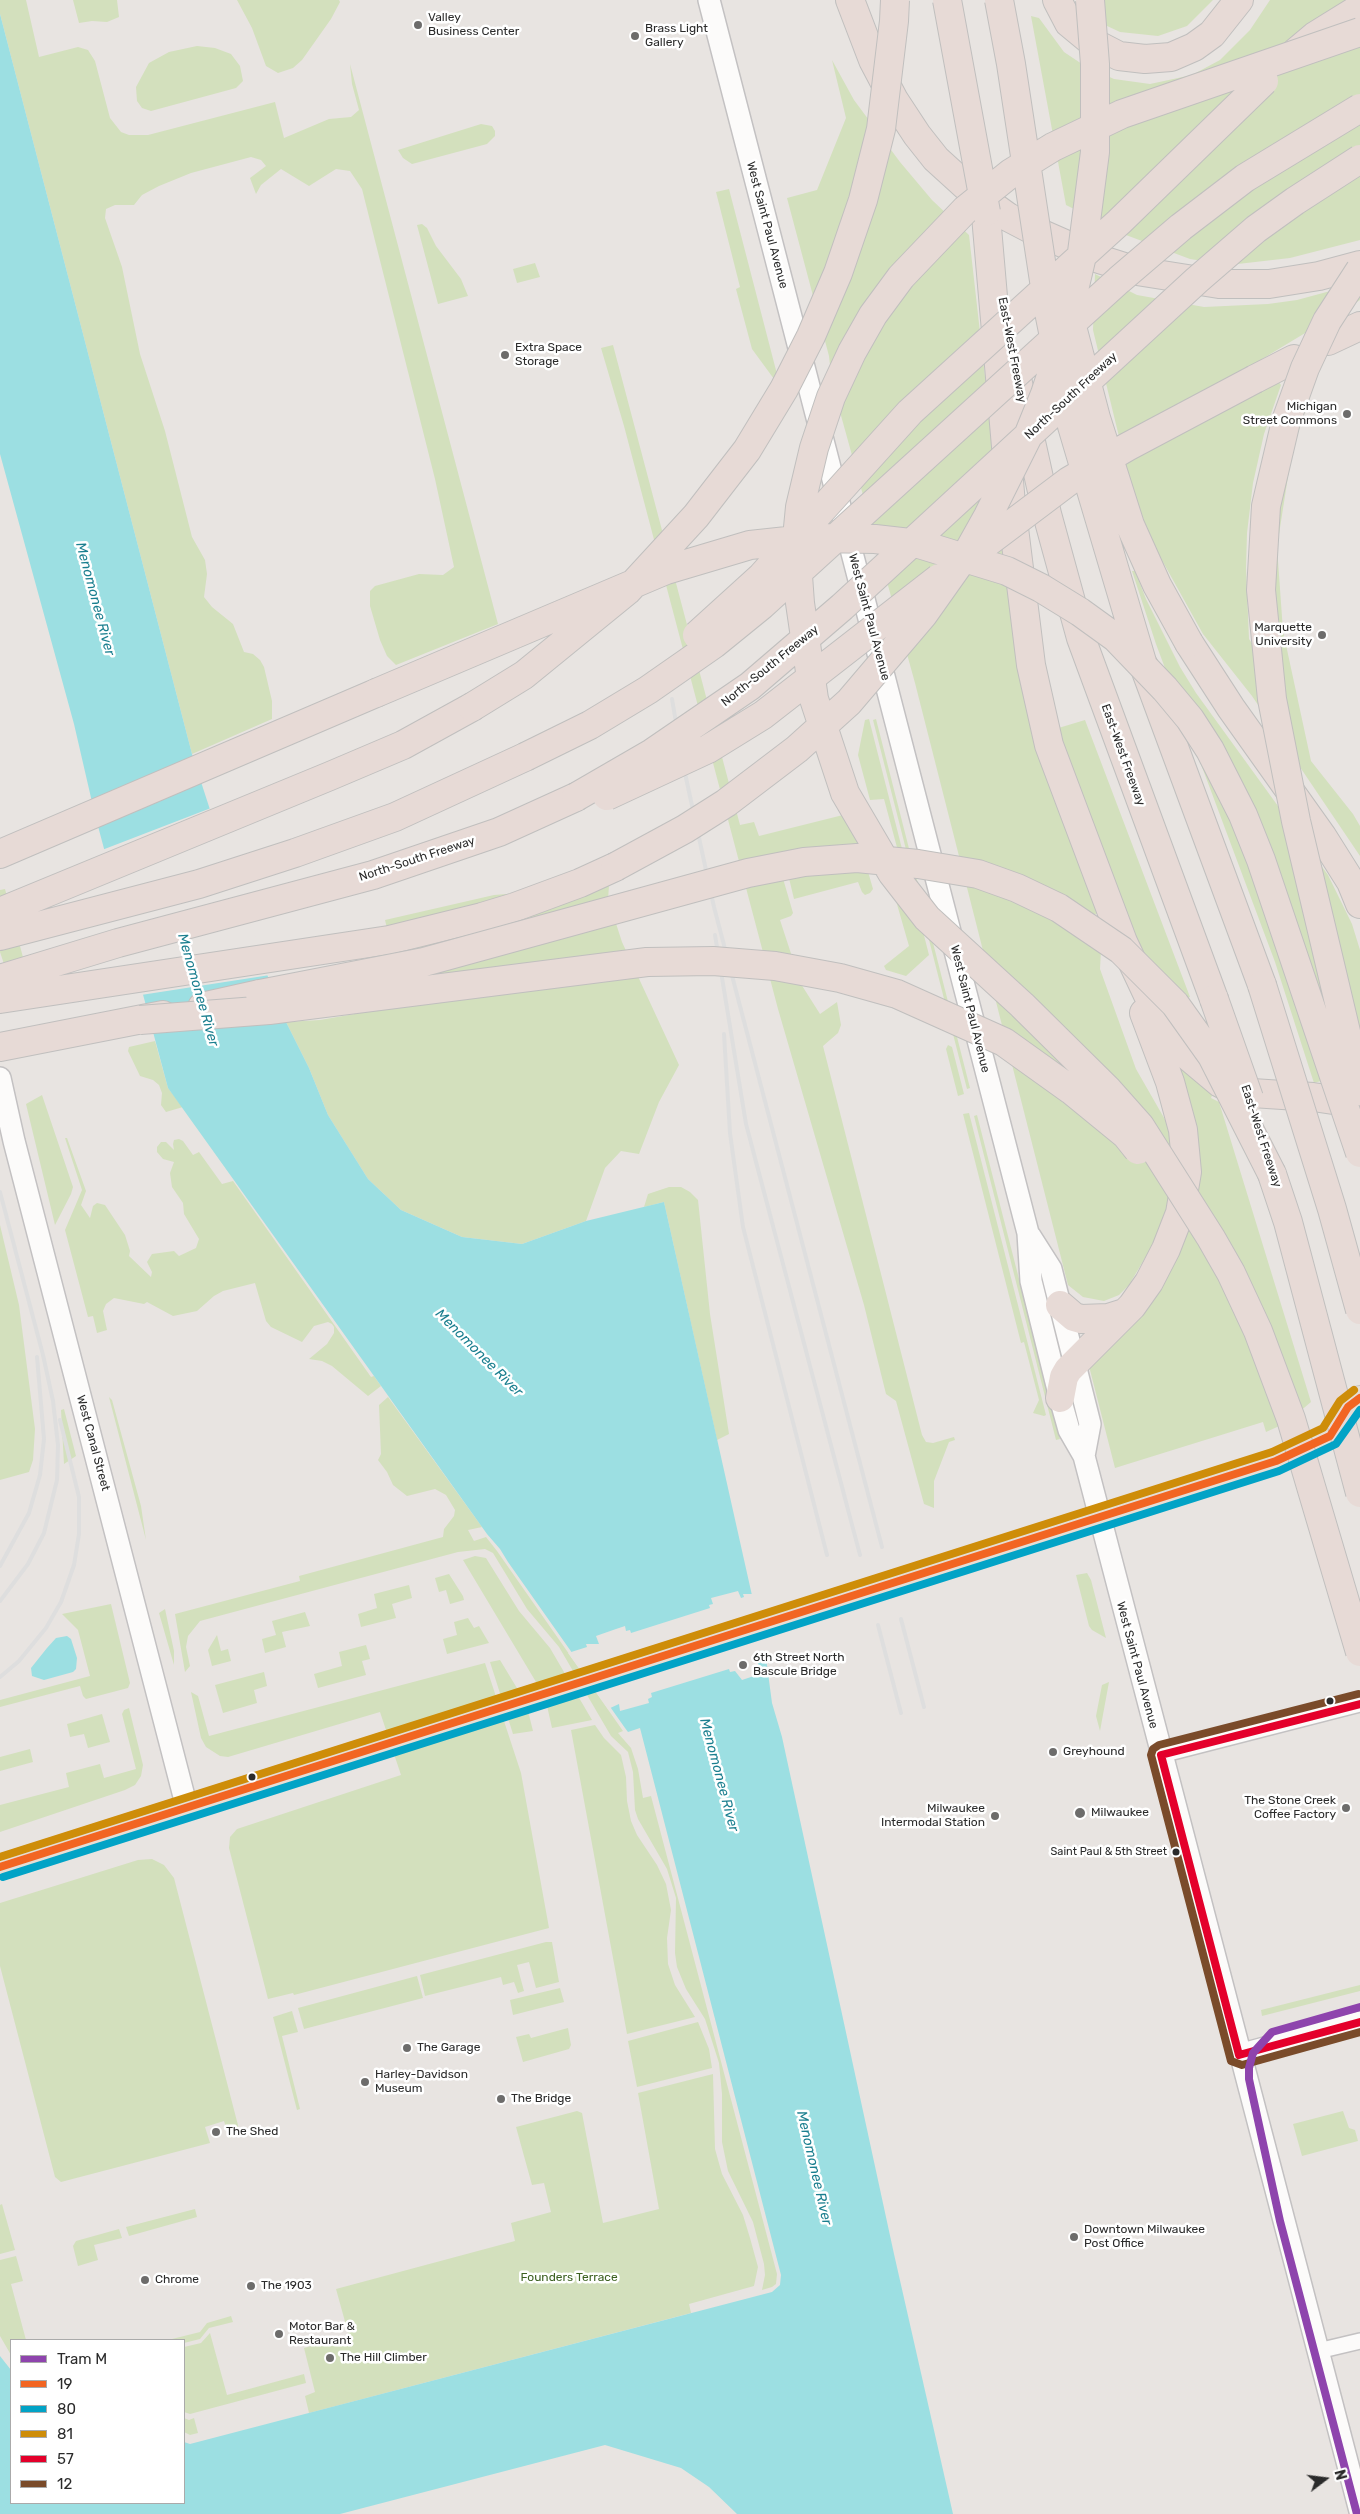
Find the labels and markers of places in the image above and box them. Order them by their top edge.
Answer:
place label: Valley Business Center [428,11,519,39]
marker: Valley Business Center [412,19,424,31]
place label: Brass Light Gallery [645,22,708,50]
marker: Brass Light Gallery [629,30,641,42]
place label: Extra Space Storage [515,341,582,369]
marker: Extra Space Storage [499,349,511,361]
place label: Michigan Street Commons [1243,400,1337,428]
marker: Michigan Street Commons [1341,408,1353,420]
place label: Marquette University [1254,621,1312,649]
marker: Marquette University [1316,629,1328,641]
place label: 6th Street North Bascule Bridge [753,1651,845,1679]
marker: 6th Street North Bascule Bridge [737,1659,749,1671]
unlabelled marker [1325,1696,1335,1706]
place label: Greyhound [1063,1745,1125,1759]
marker: Greyhound [1047,1746,1059,1758]
unlabelled marker [247,1772,257,1782]
place label: The Stone Creek Coffee Factory [1244,1794,1336,1822]
place label: Milwaukee Intermodal Station [881,1802,985,1830]
marker: The Stone Creek Coffee Factory [1340,1802,1352,1814]
marker: Milwaukee [1073,1806,1087,1820]
place label: Milwaukee [1091,1806,1149,1820]
marker: Milwaukee Intermodal Station [989,1810,1001,1822]
place label: Saint Paul & 5th Street [1050,1845,1167,1859]
marker: Saint Paul & 5th Street [1171,1847,1181,1857]
place label: The Garage [417,2041,480,2055]
marker: The Garage [401,2042,413,2054]
place label: Harley-Davidson Museum [375,2068,468,2096]
marker: Harley-Davidson Museum [359,2076,371,2088]
place label: The Bridge [511,2092,571,2106]
marker: The Bridge [495,2093,507,2105]
place label: The Shed [226,2125,278,2139]
marker: The Shed [210,2126,222,2138]
place label: Downtown Milwaukee Post Office [1084,2223,1205,2251]
marker: Downtown Milwaukee Post Office [1068,2231,1080,2243]
place label: Chrome [155,2273,199,2287]
marker: Chrome [139,2274,151,2286]
place label: The 1903 [261,2279,312,2293]
marker: The 1903 [245,2280,257,2292]
place label: Motor Bar & Restaurant [289,2320,355,2348]
marker: Motor Bar & Restaurant [273,2328,285,2340]
place label: The Hill Climber [340,2351,427,2365]
marker: The Hill Climber [324,2352,336,2364]

